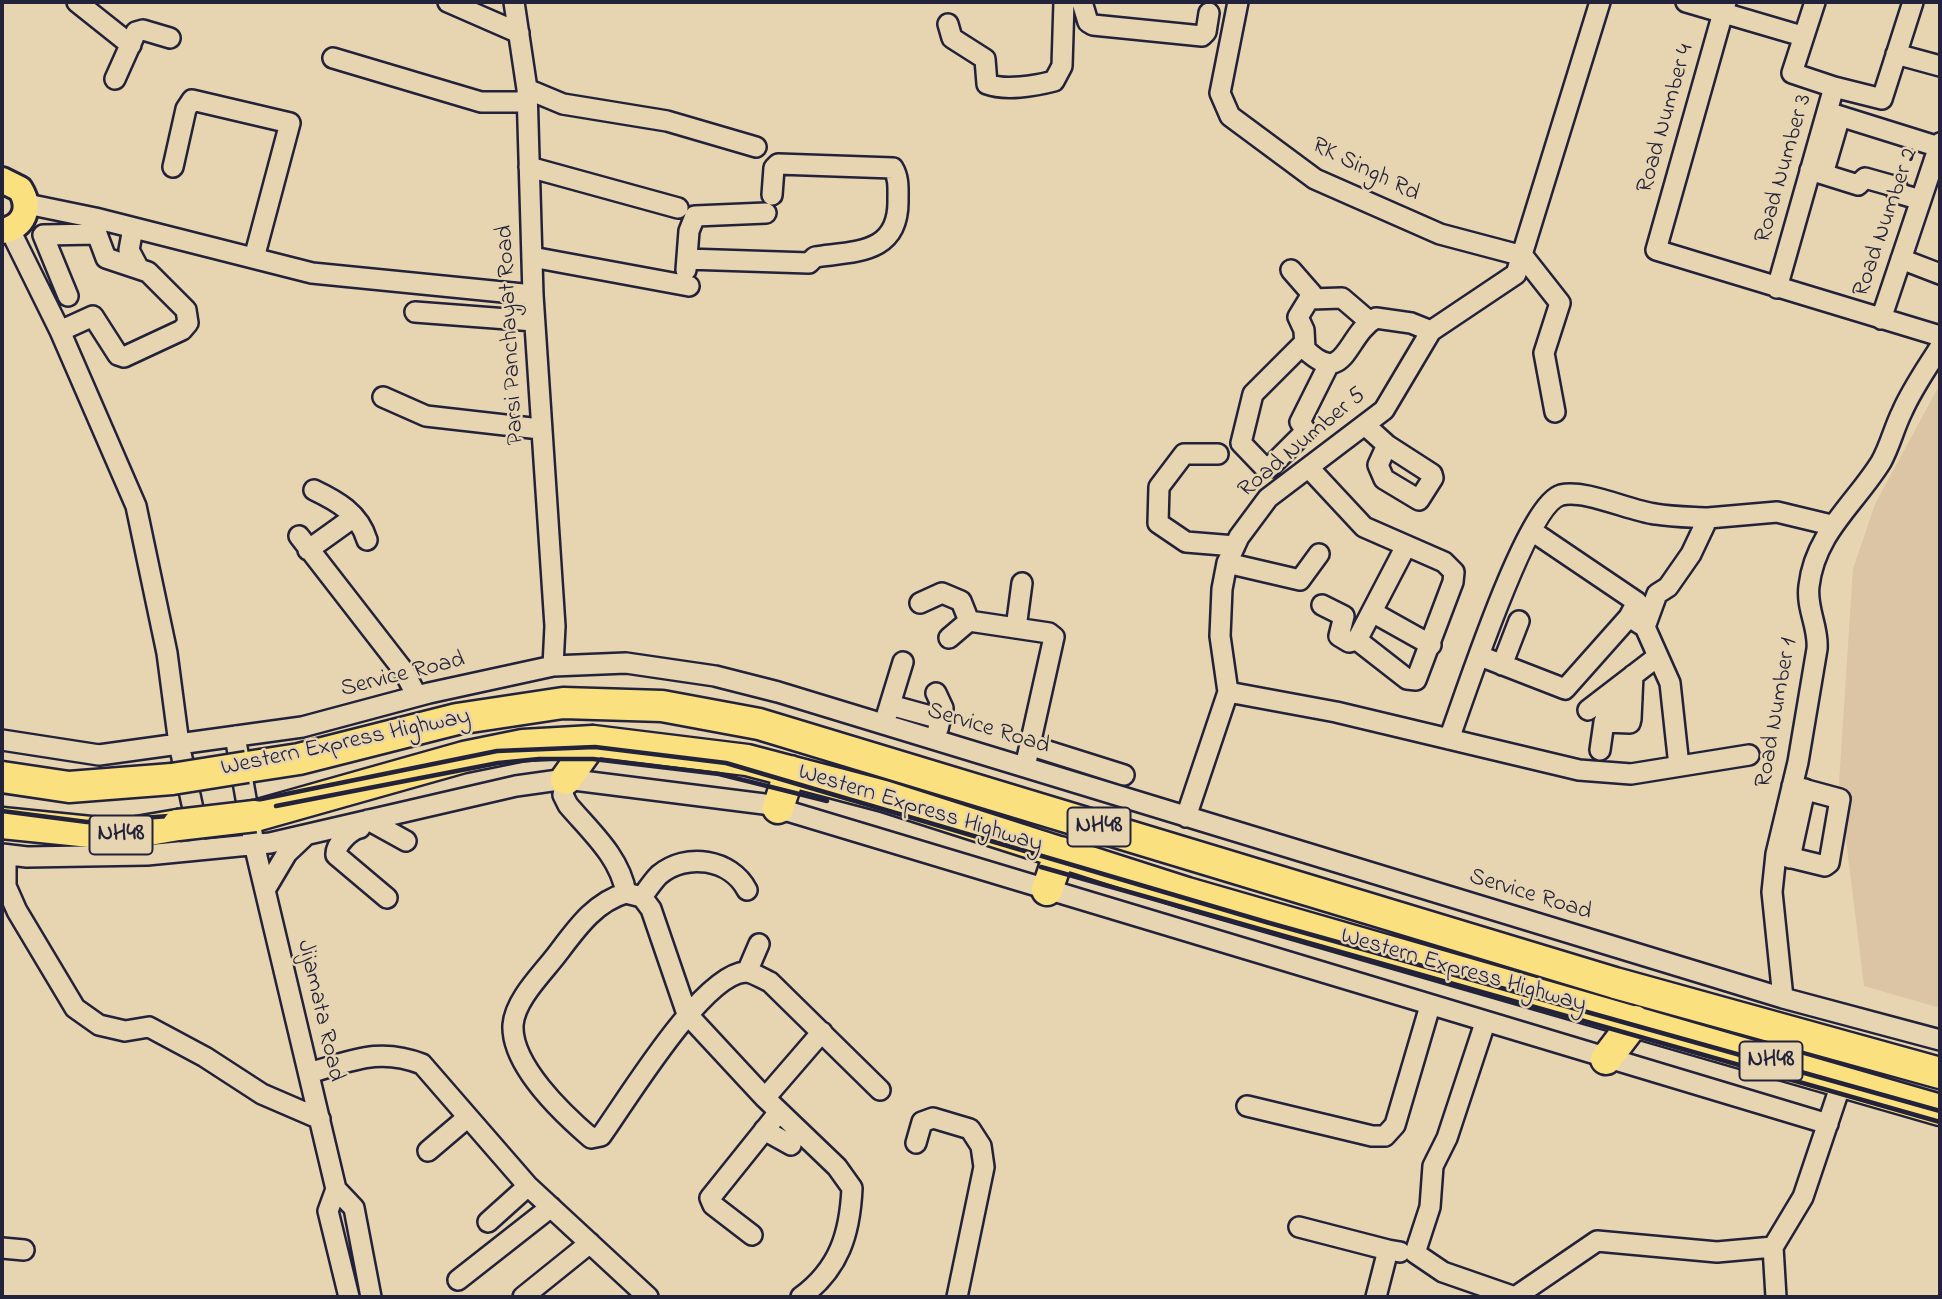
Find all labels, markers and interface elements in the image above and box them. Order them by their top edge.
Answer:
street label: Road Number 4 [1632,41,1702,197]
street label: Road Number 3 [1750,91,1820,247]
street label: RK Singh Rd [1306,133,1424,209]
street label: Road Number 2 [1848,145,1926,301]
street label: Parsi Panchayat Road [492,224,532,446]
street label: Road Number 5 [1234,382,1372,506]
street label: Road Number 1 [1751,636,1805,790]
street label: Service Road [338,647,468,705]
street label: Service Road [923,698,1053,762]
street label: Western Express Highway [219,703,473,785]
street label: Western Express Highway [794,759,1046,861]
road number: NH48 [1068,807,1130,846]
road number: NH48 [90,816,152,855]
street label: Service Road [1465,864,1595,928]
street label: Western Express Highway [1337,923,1589,1021]
street label: Jijamata Road [289,937,349,1085]
road number: NH48 [1740,1042,1802,1080]

